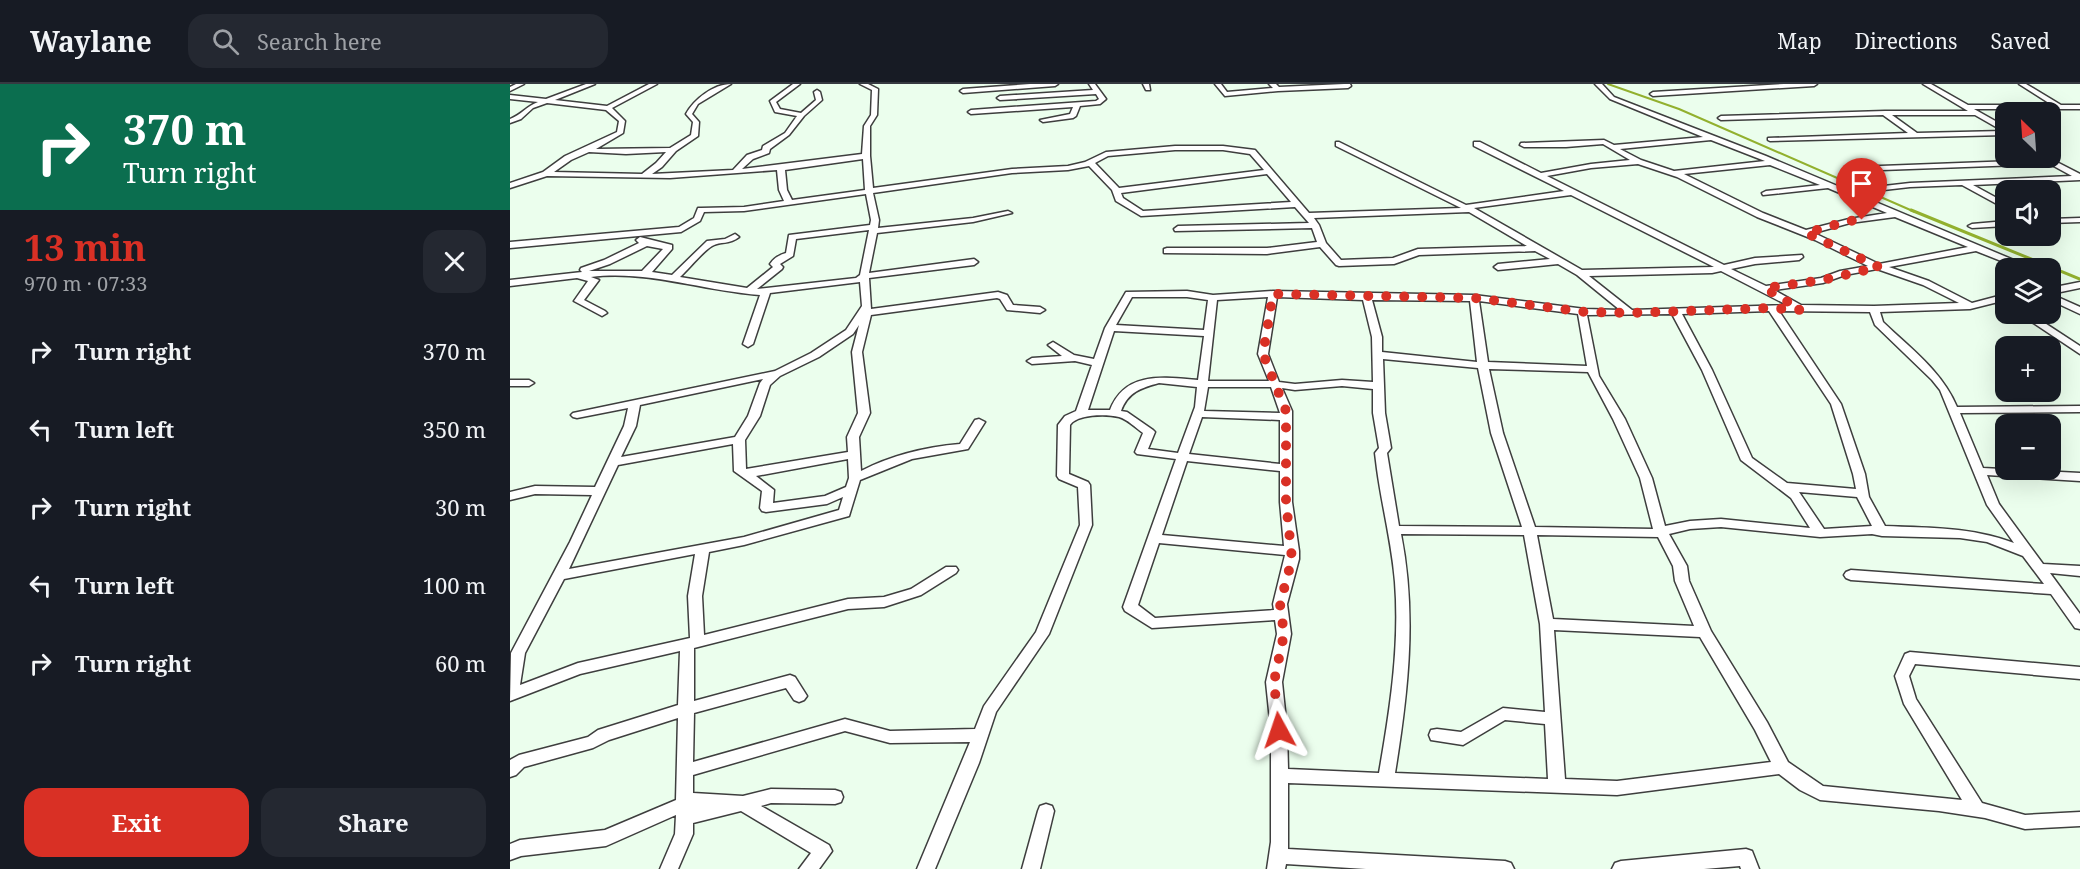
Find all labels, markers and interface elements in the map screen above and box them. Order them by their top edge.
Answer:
search box [188,14,608,68]
text: Waylane [30,22,152,60]
icon: search [209,25,242,58]
text: Search here [257,26,382,56]
text: Map [1777,27,1822,55]
text: Directions [1855,27,1957,55]
text: Saved [1990,27,2050,55]
text: 370 m [123,100,247,157]
north arrow [1995,102,2061,168]
map controls [1995,102,2061,480]
icon: right [24,108,102,186]
text: Turn right [123,154,256,191]
pin [1836,158,1887,220]
icon: arrive [1845,167,1878,200]
button: sound [1995,180,2061,246]
text: 13 min [24,223,146,272]
button: close [423,230,486,293]
button: layers [1995,258,2061,324]
text: 970 m · 07:33 [24,270,147,297]
icon: right [24,335,57,368]
text: Turn right [75,336,191,366]
text: 370 m [423,336,486,366]
button: + [1995,336,2061,402]
icon: left [24,413,57,446]
text: Turn left [75,414,174,444]
text: 350 m [423,414,486,444]
button: − [1995,414,2061,480]
icon: right [24,491,57,524]
text: Turn right [75,492,191,522]
text: 30 m [435,492,486,522]
icon: left [24,569,57,602]
text: Turn left [75,570,174,600]
text: 100 m [423,570,486,600]
icon: right [24,647,57,680]
text: Turn right [75,648,191,678]
text: 60 m [435,648,486,678]
position arrow [1247,698,1311,762]
button: Exit [24,788,249,857]
button: Share [261,788,486,857]

